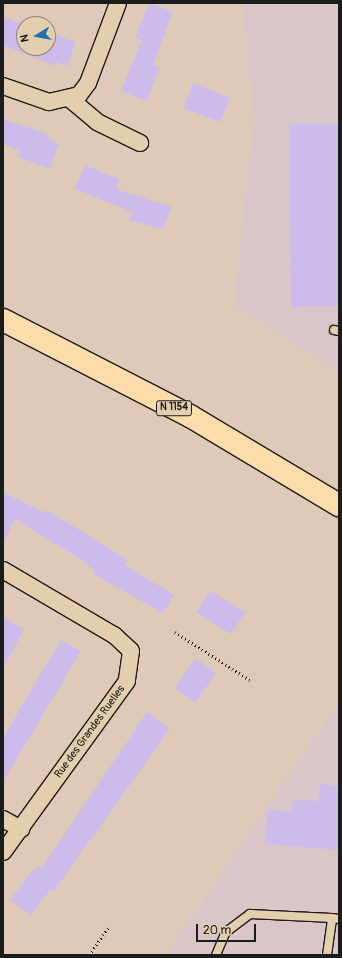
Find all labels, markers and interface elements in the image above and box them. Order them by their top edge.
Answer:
north arrow [16,16,56,56]
text: N [18,33,32,43]
road number: N 1154 [156,400,192,416]
street label: Rue des Grandes Ruelles [52,683,128,781]
scale bar [198,916,258,942]
text: 20 m [203,923,231,938]

